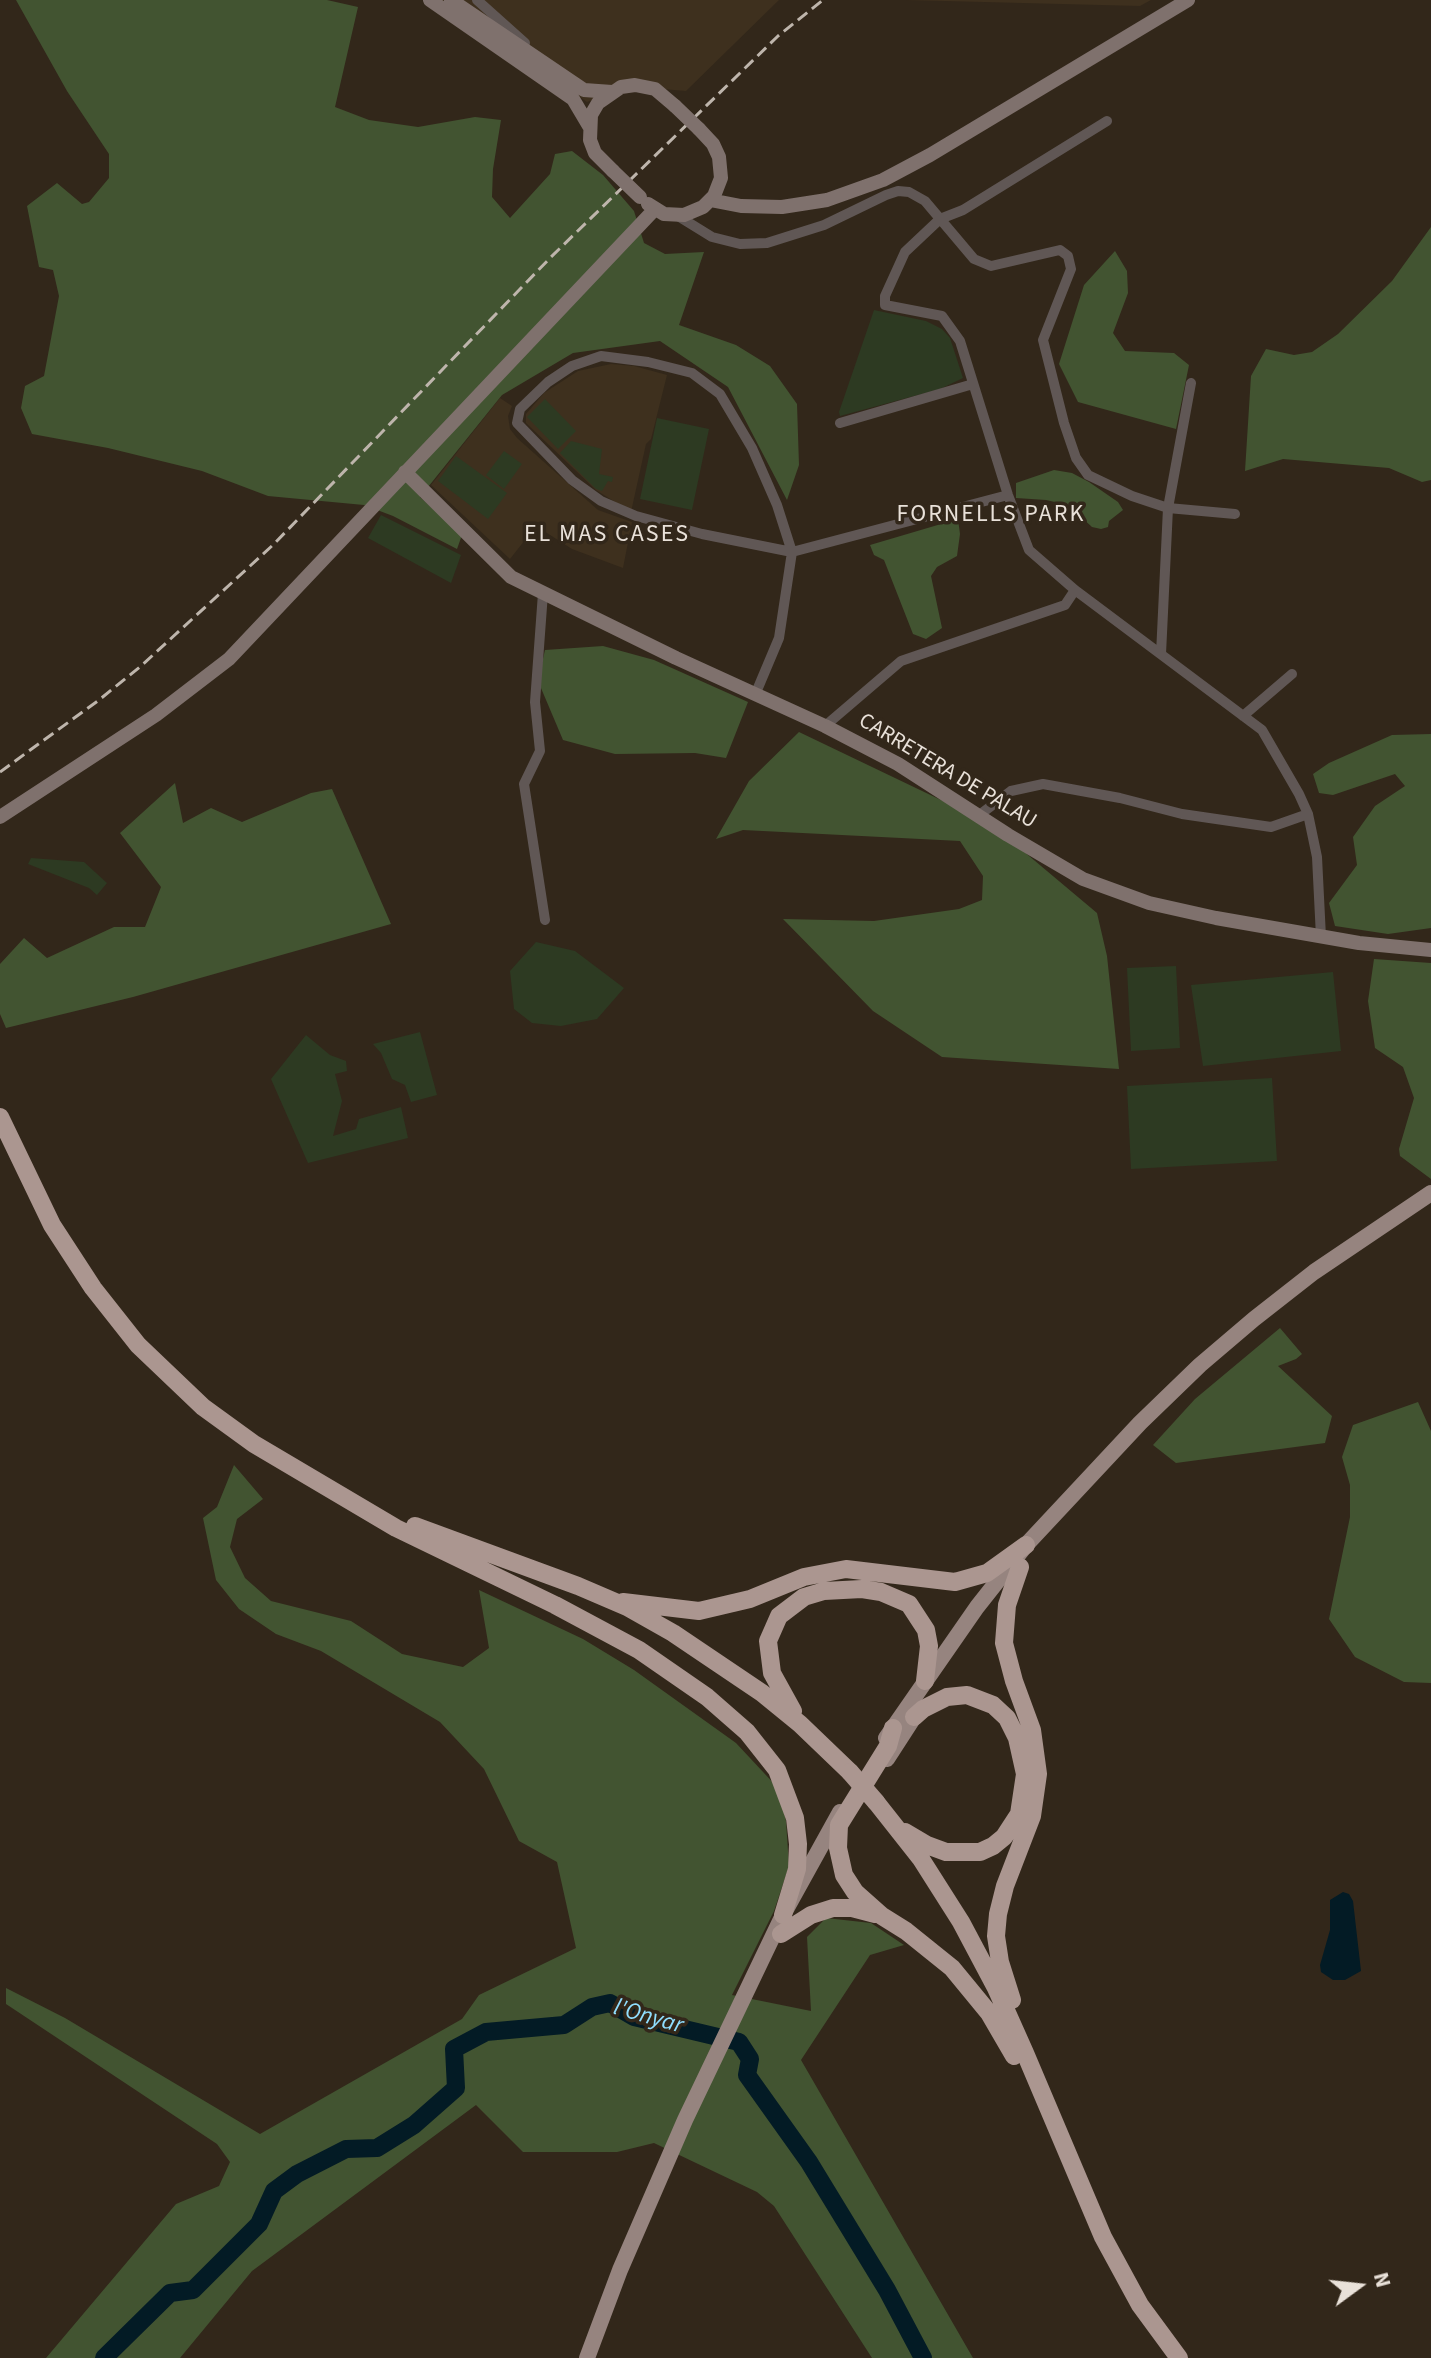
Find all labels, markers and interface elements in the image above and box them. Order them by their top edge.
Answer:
district label: FORNELLS PARK [897,502,1085,530]
district label: EL MAS CASES [524,522,690,550]
street label: CARRETERA DE PALAU [853,708,1041,836]
water label: l'Onyar [610,1994,686,2042]
north arrow [1319,2246,1399,2326]
text: N [1365,2269,1400,2291]

